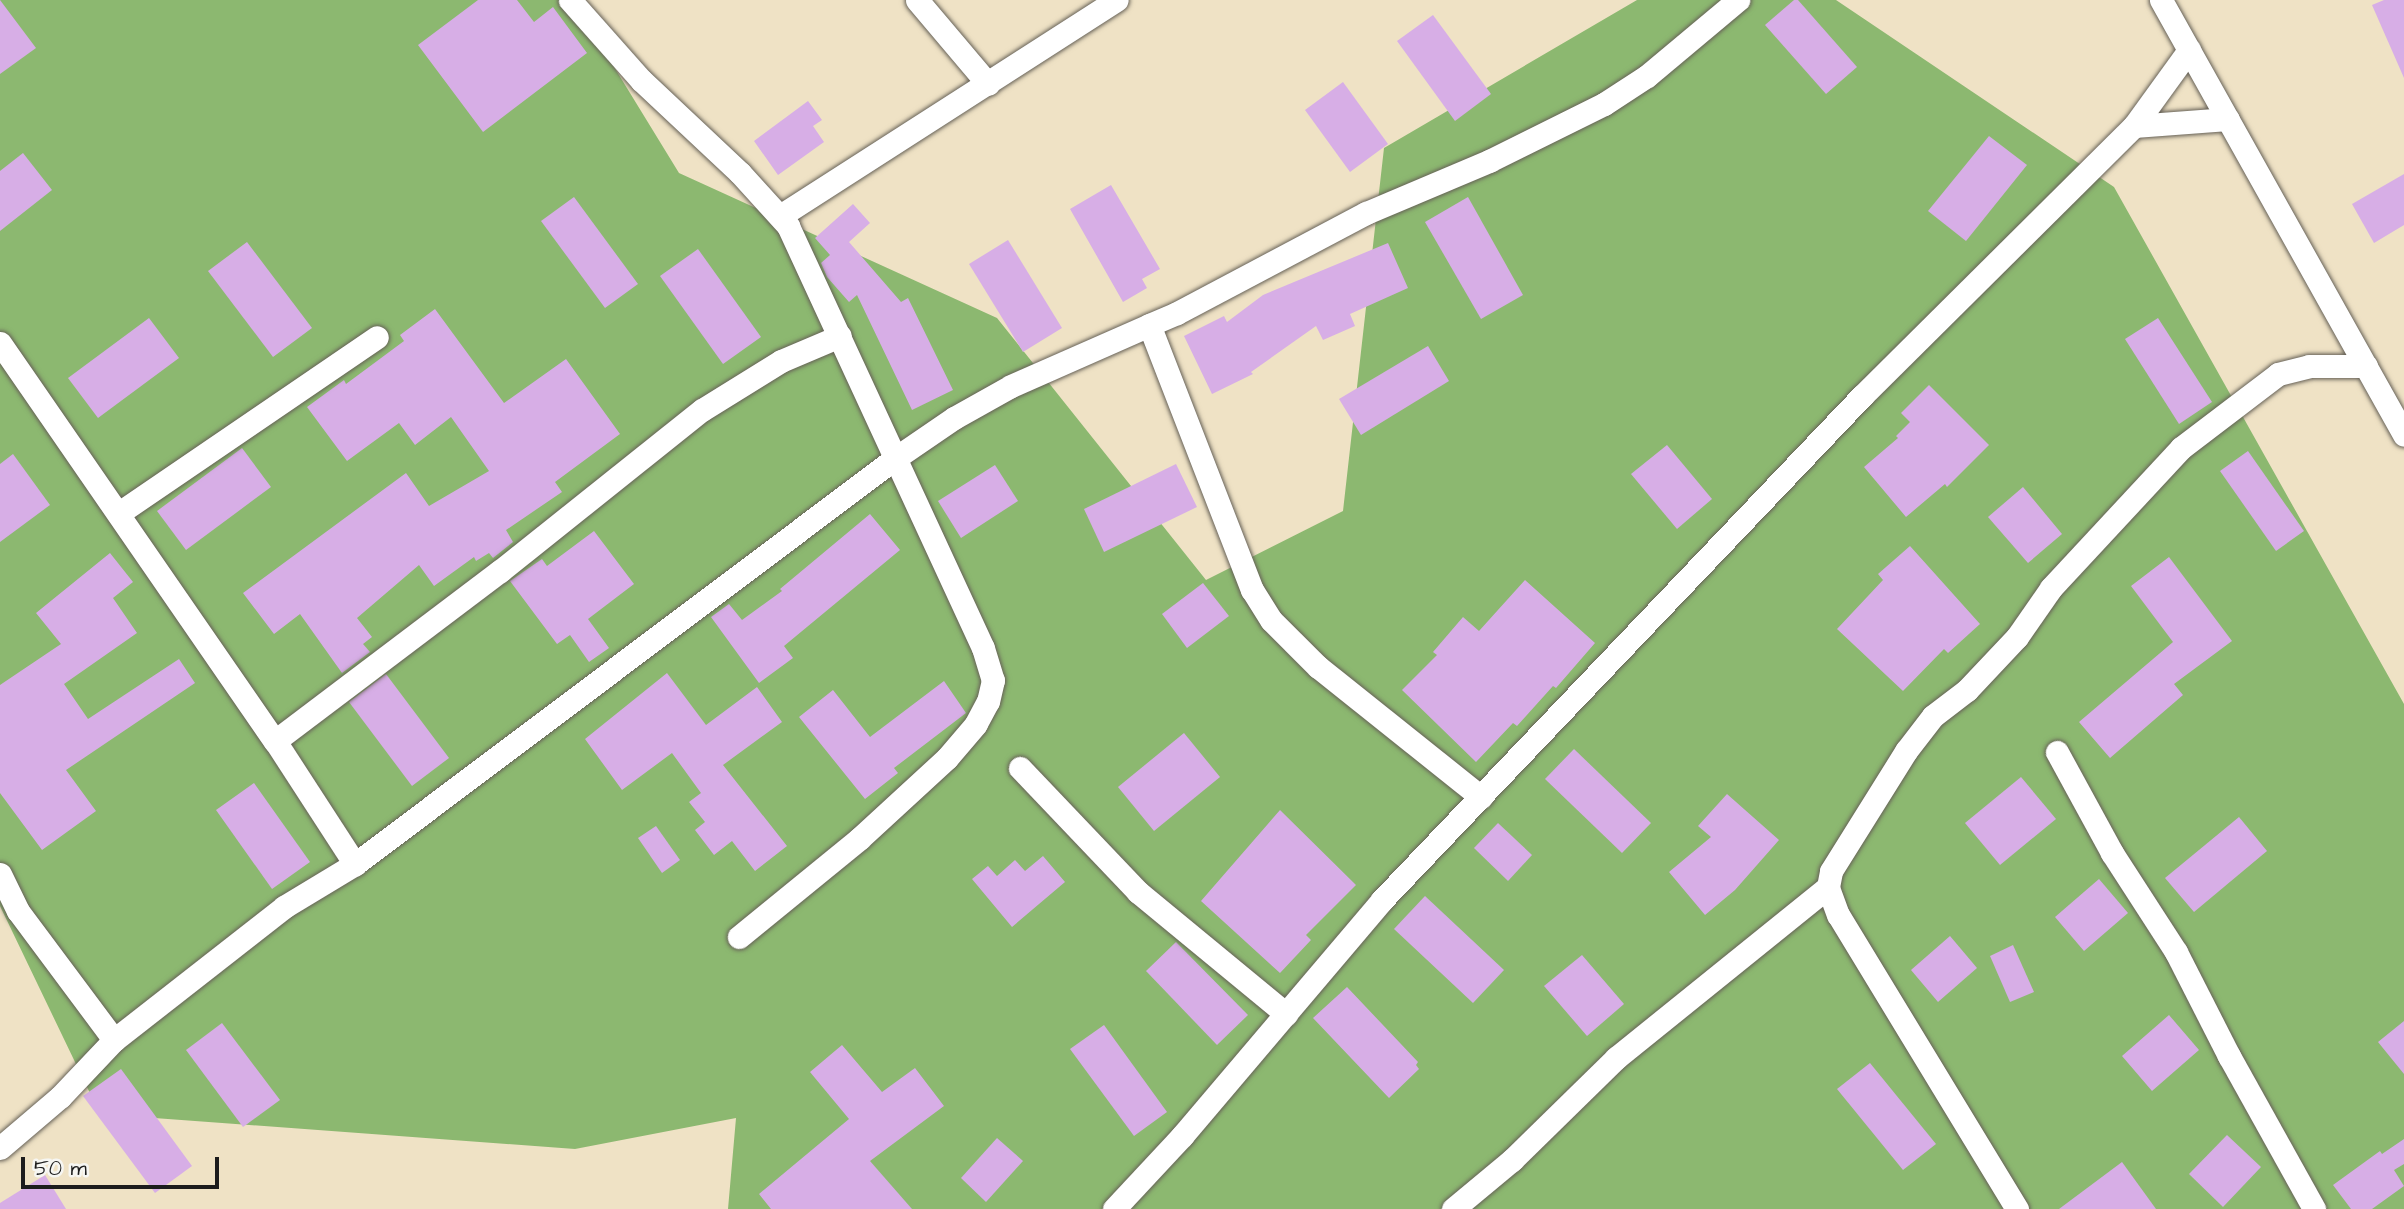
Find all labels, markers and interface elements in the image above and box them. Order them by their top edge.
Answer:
scale bar [24,1142,222,1186]
text: 50 m [34,1154,87,1183]

